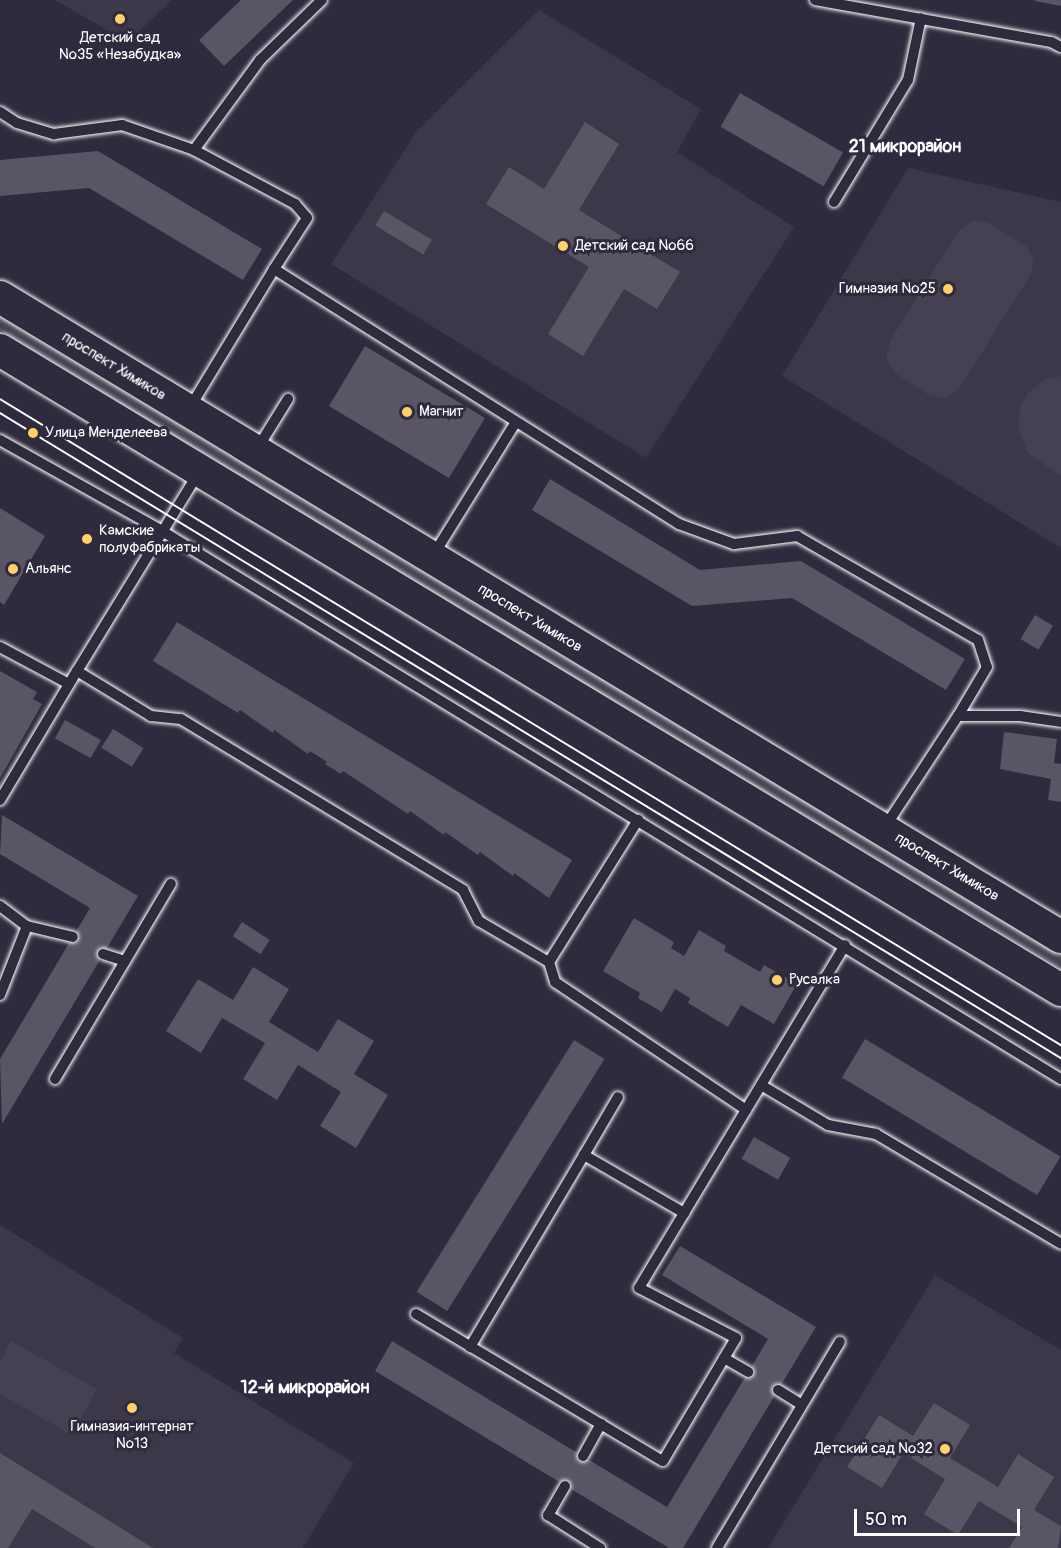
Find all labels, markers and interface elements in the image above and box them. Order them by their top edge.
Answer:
marker: Детский сад №35 «Незабудка» [113,12,127,26]
place label: Детский сад №35 «Незабудка» [59,28,181,63]
district label: 21 микрорайон [849,136,961,158]
place label: Детский сад №66 [575,237,694,255]
marker: Детский сад №66 [556,239,570,253]
place label: Гимназия №25 [839,280,936,298]
marker: Гимназия №25 [941,282,955,296]
street label: проспект Химиков [59,328,169,404]
place label: Магнит [419,403,464,421]
marker: Магнит [400,405,414,419]
place label: Улица Менделеева [45,424,167,442]
marker: Улица Менделеева [26,426,40,440]
place label: Камские полуфабрикаты [99,521,200,556]
marker: Камские полуфабрикаты [80,532,94,546]
place label: Альянс [25,560,72,578]
marker: Альянс [6,562,20,576]
street label: проспект Химиков [475,580,585,656]
street label: проспект Химиков [892,829,1002,905]
place label: Русалка [789,971,840,989]
marker: Русалка [770,973,784,987]
district label: 12-й микрорайон [241,1377,369,1399]
marker: Гимназия-интернат №13 [125,1401,139,1415]
place label: Гимназия-интернат №13 [70,1417,194,1452]
place label: Детский сад №32 [815,1440,933,1458]
marker: Детский сад №32 [938,1442,952,1456]
scale bar [857,1497,1024,1535]
text: 50 m [865,1508,907,1531]

